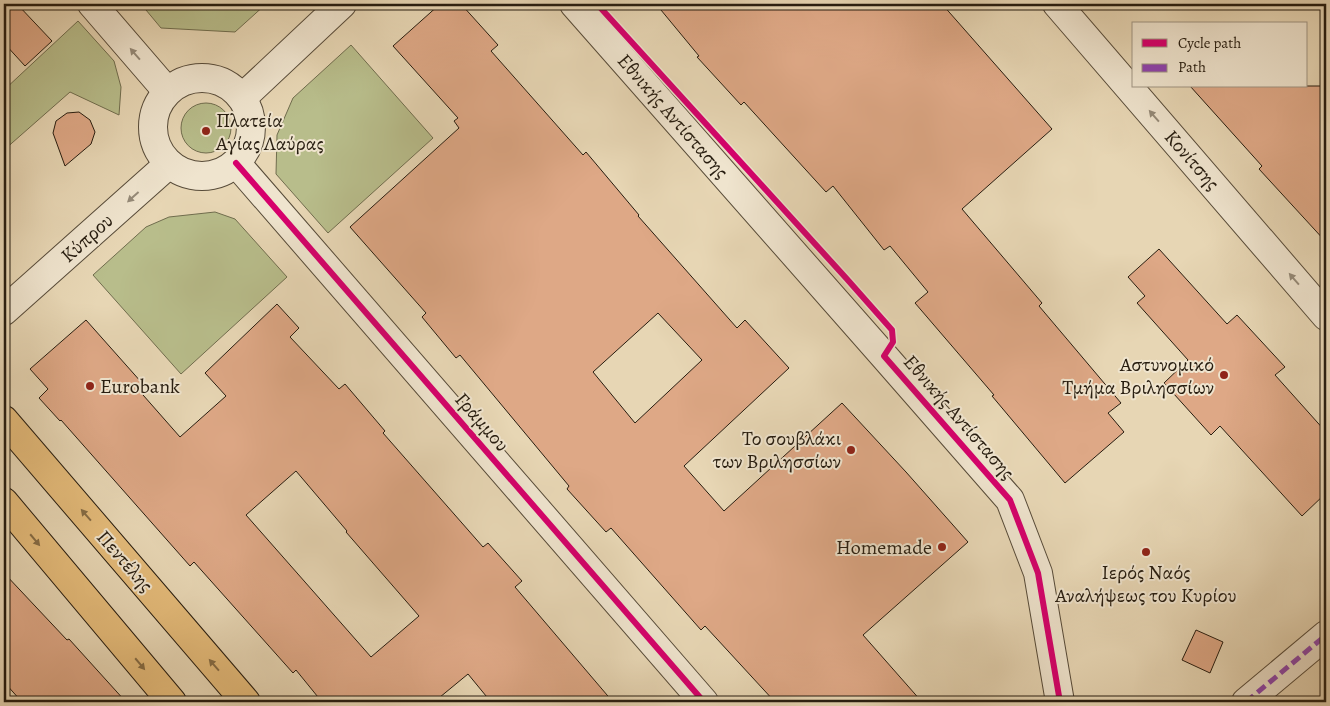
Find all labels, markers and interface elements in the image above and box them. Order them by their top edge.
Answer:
legend [1132,22,1308,88]
text: Cycle path [1178,33,1241,53]
one-way arrow [130,48,141,61]
street label: Εθνικής Αντίστασης [611,48,735,184]
text: Path [1178,57,1206,77]
place label: Πλατεία Αγίας Λαύρας [215,107,324,157]
one-way arrow [1149,110,1160,122]
street label: Κονίτσης [1158,124,1226,196]
marker: Πλατεία Αγίας Λαύρας [200,125,212,137]
one-way arrow [126,191,139,202]
street label: Κύπρου [55,207,119,269]
one-way arrow [1289,272,1300,285]
street label: Εθνικής Αντίστασης [897,349,1021,485]
place label: Αστυνομικό Τμήμα Βριλησσίων [1062,351,1214,401]
marker: Αστυνομικό Τμήμα Βριλησσίων [1218,369,1230,381]
place label: Eurobank [100,373,180,400]
marker: Eurobank [84,380,96,392]
street label: Γράμμου [449,387,515,457]
place label: Το σουβλάκι των Βριλησσίων [713,425,842,475]
marker: Το σουβλάκι των Βριλησσίων [845,444,857,456]
one-way arrow [80,509,91,522]
street label: Πεντέλης [91,524,159,598]
one-way arrow [29,533,41,545]
place label: Homemade [836,534,932,561]
marker: Homemade [936,541,948,553]
marker: Ιερός Ναός Αναλήψεως του Κυρίου [1140,546,1152,558]
place label: Ιερός Ναός Αναλήψεως του Κυρίου [1054,559,1237,609]
one-way arrow [134,657,145,670]
one-way arrow [208,660,220,672]

